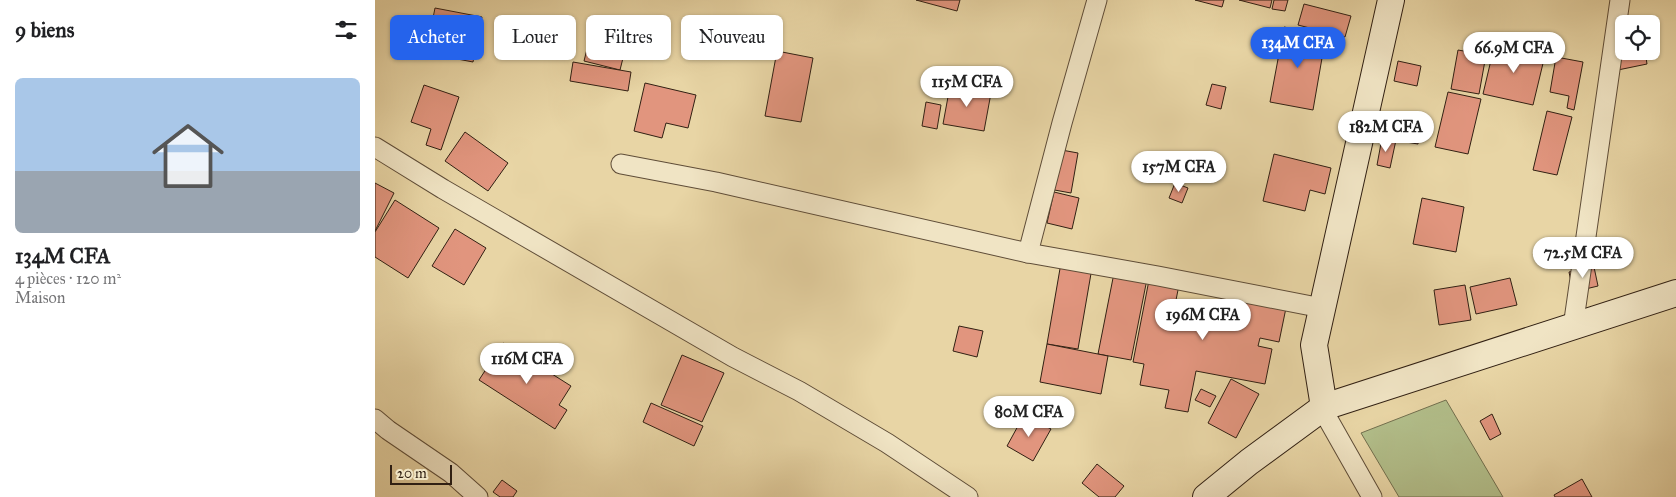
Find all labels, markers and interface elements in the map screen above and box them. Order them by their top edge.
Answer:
chip: Acheter [390,15,484,60]
chip: Louer [494,15,576,60]
chip: Filtres [586,15,671,60]
chip: Nouveau [681,15,783,60]
map controls [1615,15,1660,60]
button: locate [1615,15,1660,60]
icon: filters [332,16,360,44]
text: 9 biens [15,17,74,43]
pin: 134M CFA [1246,27,1350,69]
pin: 66.9M CFA [1457,32,1571,74]
text: 134M CFA [1262,33,1334,52]
text: 66.9M CFA [1474,38,1554,57]
pin: 115M CFA [915,66,1019,108]
text: 115M CFA [931,72,1003,91]
pin: 182M CFA [1334,110,1438,153]
icon: home [143,111,233,201]
text: 182M CFA [1349,117,1423,136]
pin: 157M CFA [1127,150,1231,193]
text: 157M CFA [1142,157,1216,176]
pin: 72.5M CFA [1526,236,1640,279]
text: 134M CFA [15,243,111,269]
text: 72.5M CFA [1544,243,1622,262]
text: 4 pièces · 120 m² [15,269,121,288]
text: Maison [15,288,65,307]
pin: 196M CFA [1151,298,1255,341]
text: 196M CFA [1166,305,1240,324]
pin: 116M CFA [475,342,579,385]
text: 116M CFA [491,349,563,368]
pin: 80M CFA [983,396,1075,438]
text: 80M CFA [994,402,1064,421]
scale bar [390,462,453,485]
text: 20 m [397,465,427,482]

